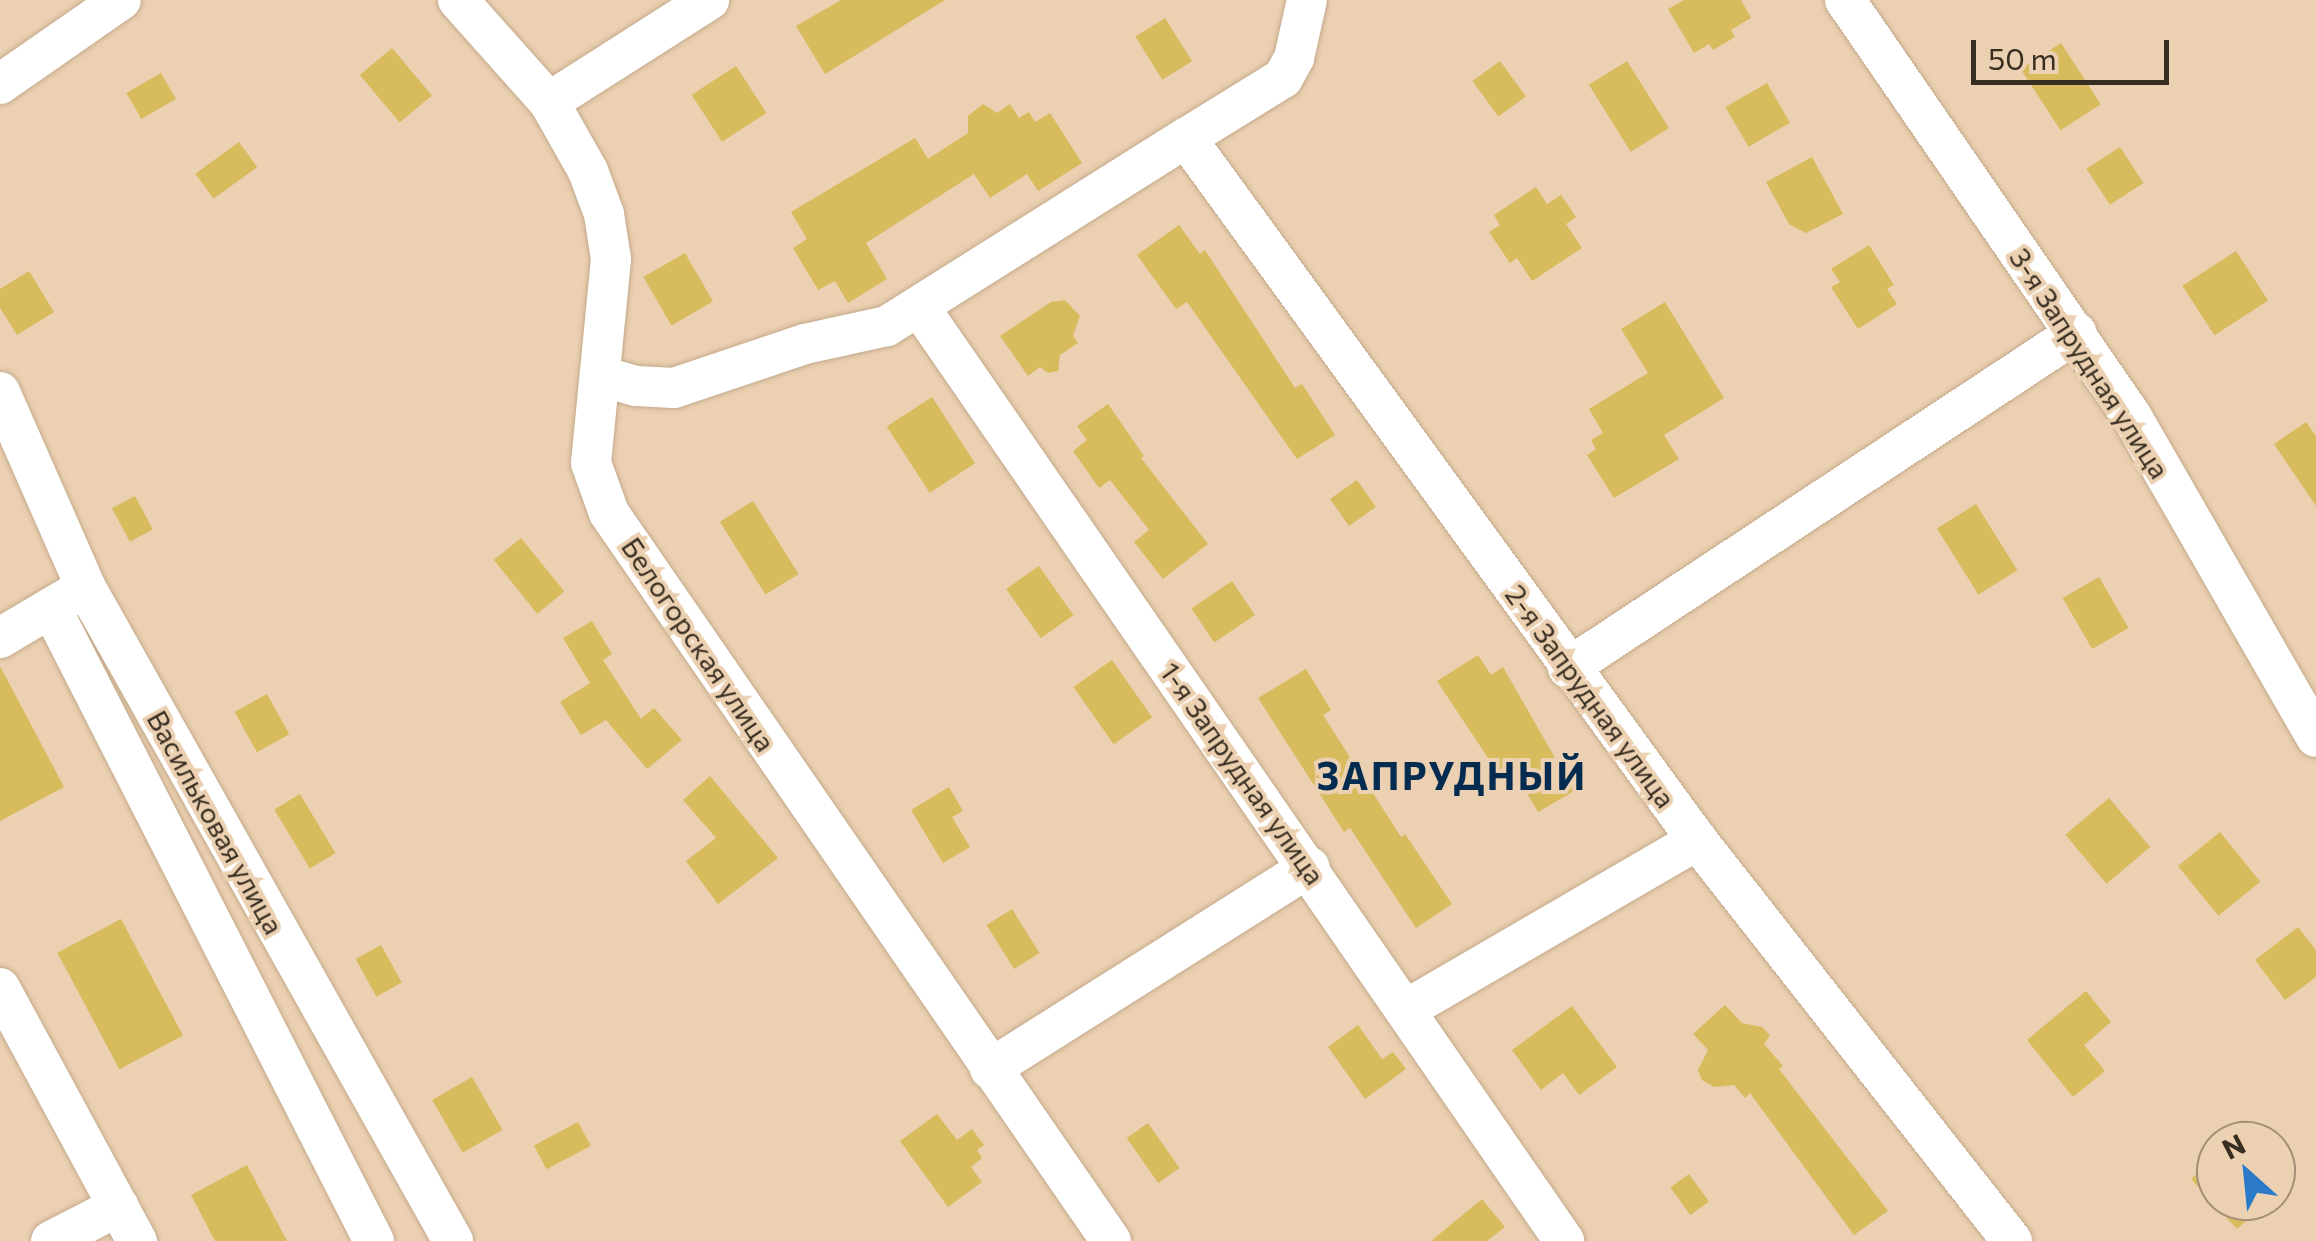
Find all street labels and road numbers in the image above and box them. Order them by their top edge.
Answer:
street label: 3-я Запрудная улица [2003,242,2177,484]
street label: Белогорская улица [615,531,783,757]
street label: 2-я Запрудная улица [1499,578,1683,814]
street label: 1-я Запрудная улица [1154,655,1332,891]
street label: Васильковая улица [141,704,291,940]

